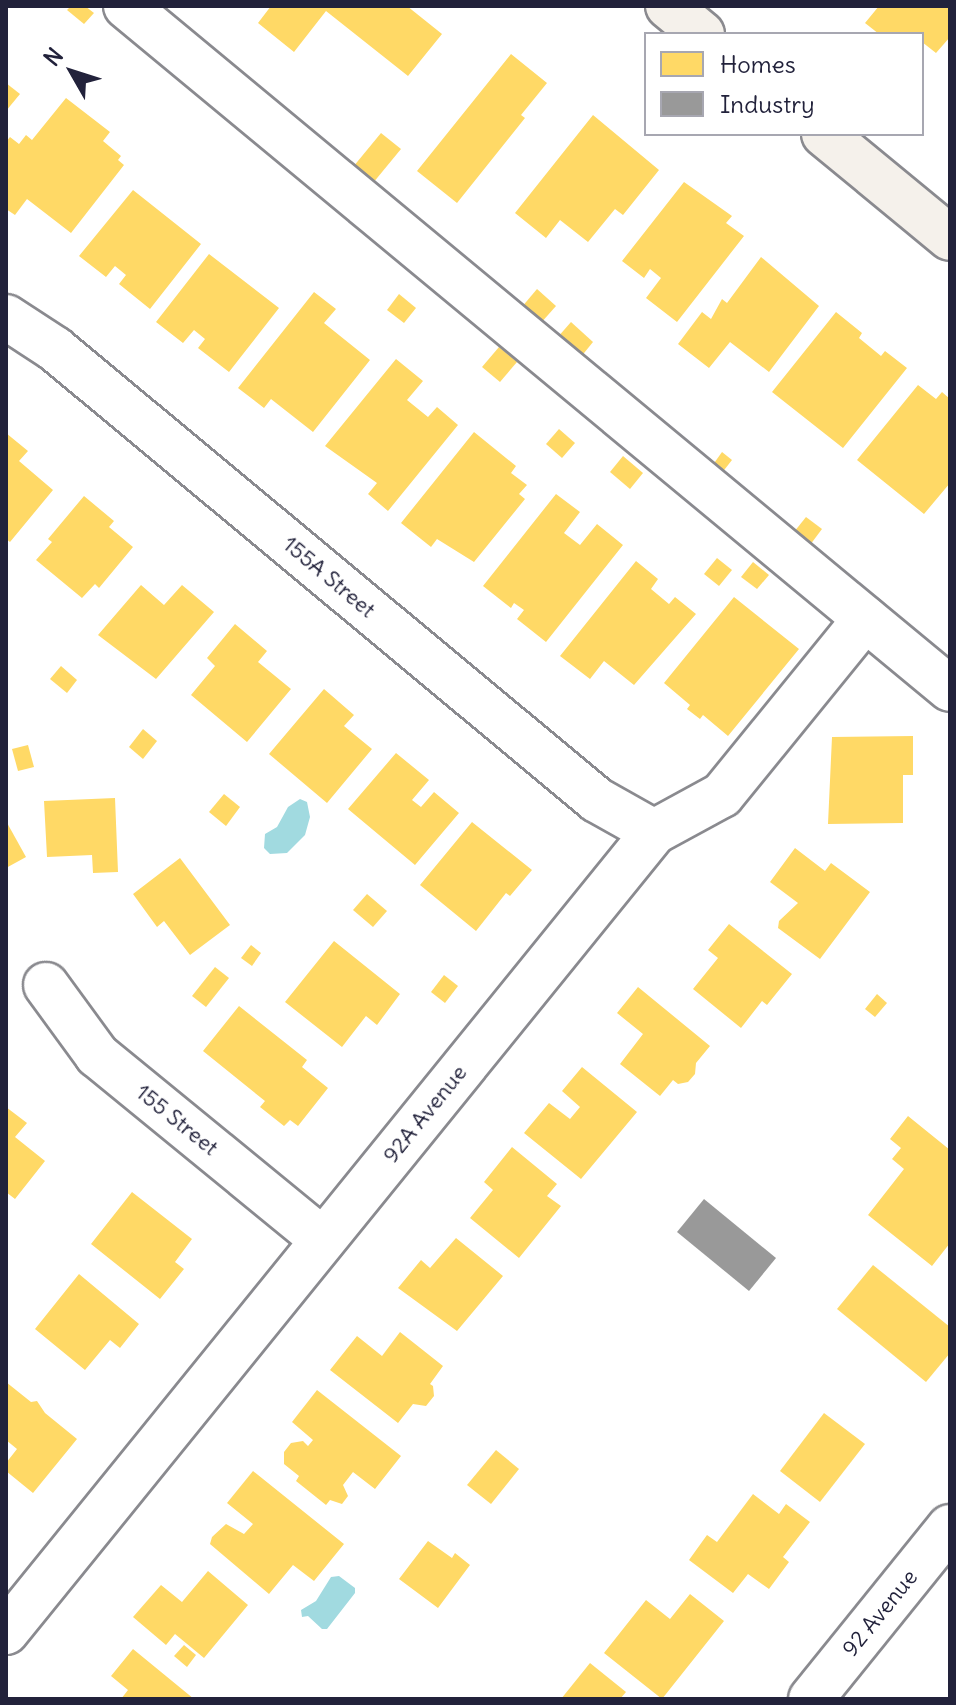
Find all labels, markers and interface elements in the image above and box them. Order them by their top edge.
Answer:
north arrow [32,32,112,112]
legend [644,32,924,136]
text: N [38,42,69,72]
text: Homes [720,49,796,79]
text: Industry [720,89,815,119]
street label: 155A Street [278,531,380,623]
street label: 92A Avenue [378,1060,472,1168]
street label: 155 Street [131,1079,223,1161]
street label: 92 Avenue [837,1564,923,1662]

